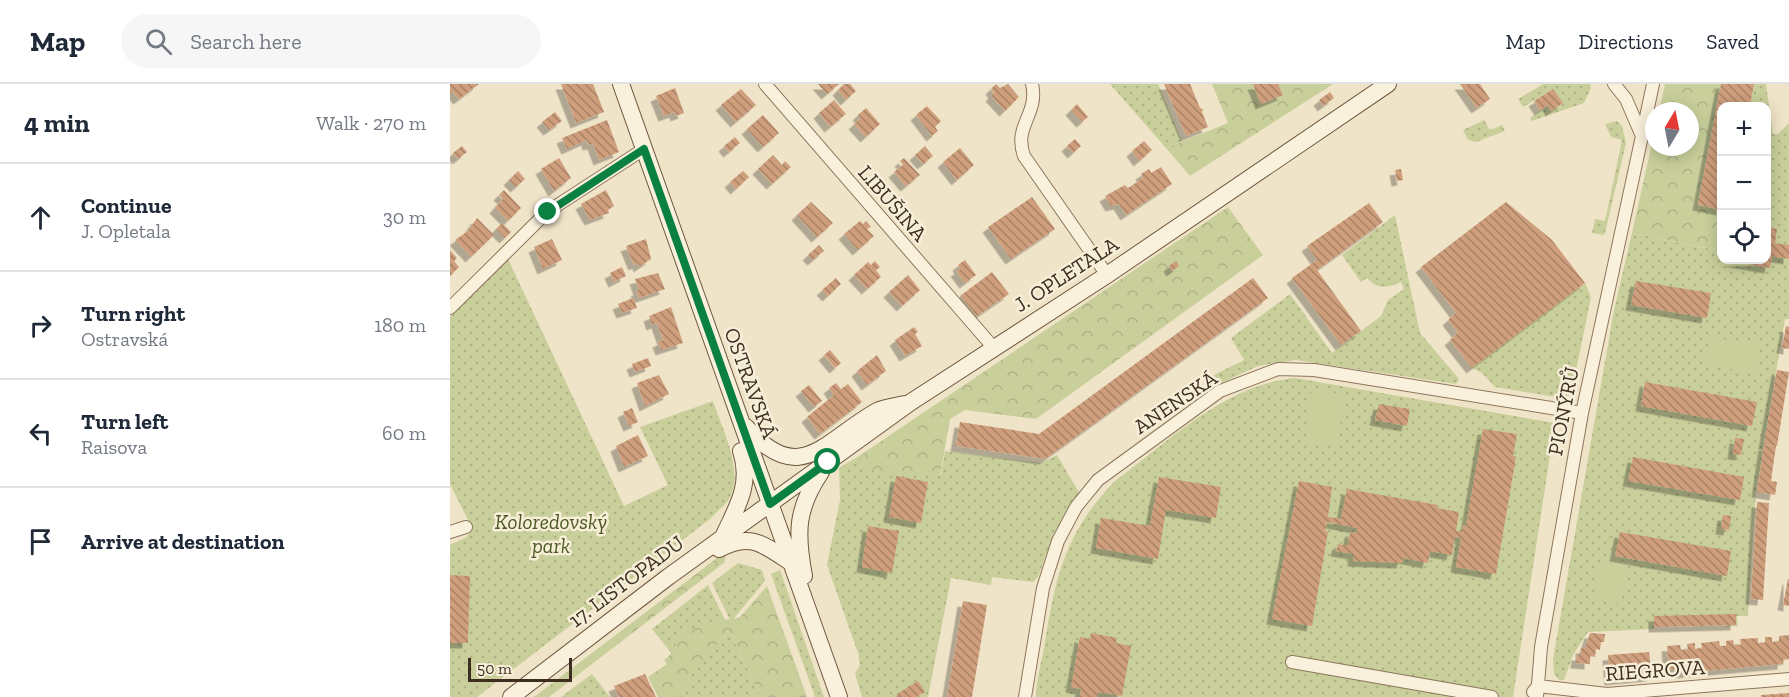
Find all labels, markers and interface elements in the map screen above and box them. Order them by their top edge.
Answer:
search box [121,14,541,68]
text: Map [30,25,85,58]
icon: search [142,25,175,58]
text: Search here [190,28,302,55]
text: Map [1506,29,1546,54]
text: Directions [1579,29,1673,54]
text: Saved [1706,29,1759,54]
north arrow [1645,102,1699,156]
map controls [1717,102,1771,264]
button: + [1717,102,1771,156]
text: 4 min [24,107,90,139]
text: Walk · 270 m [316,111,426,135]
button: − [1717,156,1771,210]
street label: LIBUŠINA [853,160,933,246]
text: Continue [81,192,172,219]
route end [534,198,560,224]
icon: ahead [24,201,57,234]
text: 30 m [383,205,426,229]
button: locate [1717,210,1771,264]
text: J. Opletala [81,219,171,243]
street label: J. OPLETALA [1009,231,1123,317]
text: Turn right [81,300,185,327]
icon: right [24,309,57,342]
text: 180 m [374,313,426,337]
street label: OSTRAVSKÁ [719,324,783,442]
text: Ostravská [81,327,168,351]
street label: ANENSKÁ [1129,365,1222,439]
street label: PIONÝRŮ [1542,365,1584,457]
text: Turn left [81,408,168,435]
icon: left [24,417,57,450]
text: 60 m [382,421,426,445]
text: Raisova [81,435,147,459]
route start [814,448,840,474]
park label: Koloredovský park [495,509,607,558]
icon: arrive [24,525,57,558]
text: Arrive at destination [81,528,284,555]
street label: 17. LISTOPADU [564,530,688,632]
street label: RIEGROVA [1604,654,1706,686]
scale bar [468,655,572,682]
text: 50 m [477,659,512,678]

